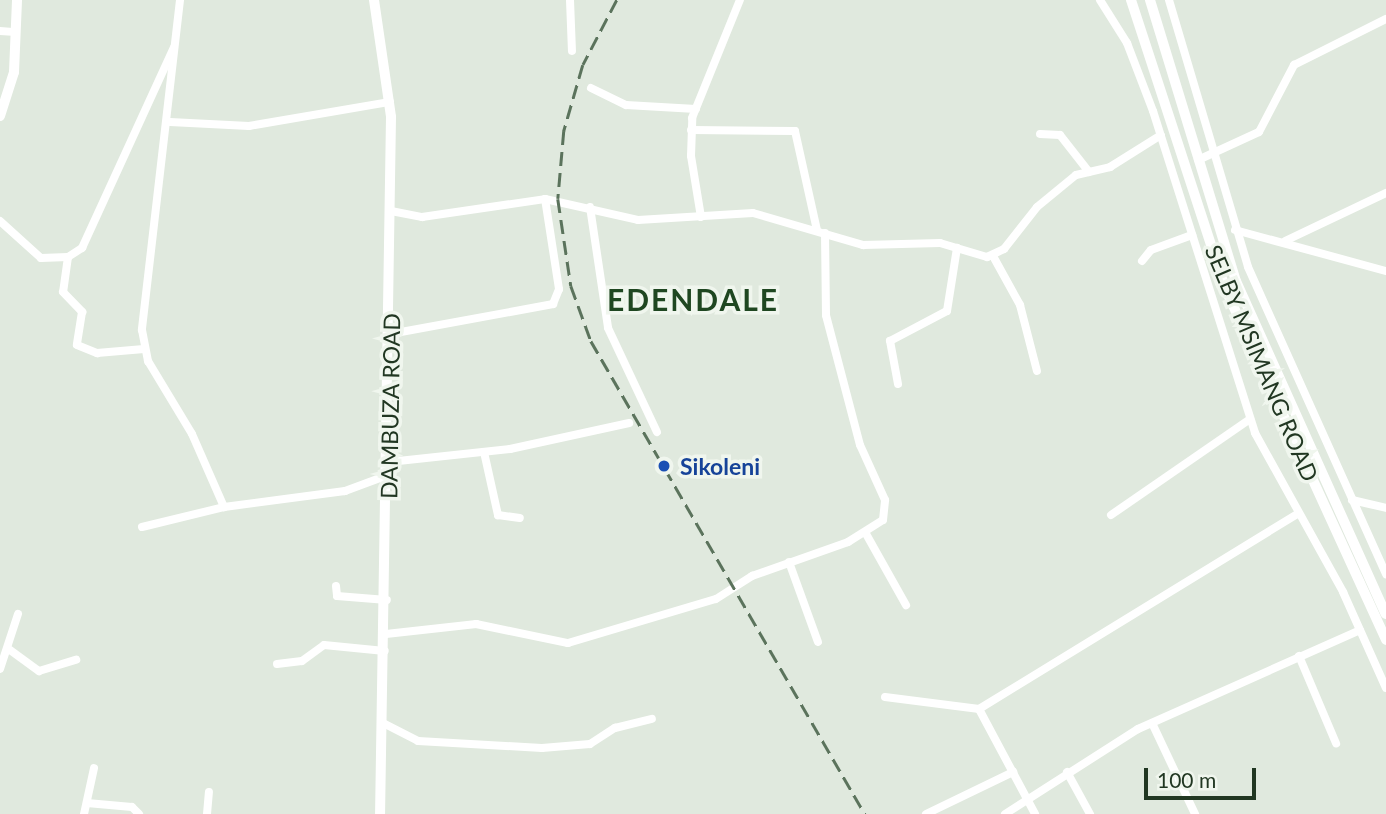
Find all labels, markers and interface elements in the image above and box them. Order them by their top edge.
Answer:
street label: SELBY MSIMANG ROAD [1200,240,1324,486]
district label: EDENDALE [608,281,778,317]
street label: DAMBUZA ROAD [375,313,405,499]
place label: Sikoleni [680,452,760,480]
marker: Sikoleni [654,456,674,476]
scale bar [1148,754,1260,798]
text: 100 m [1157,767,1216,792]

